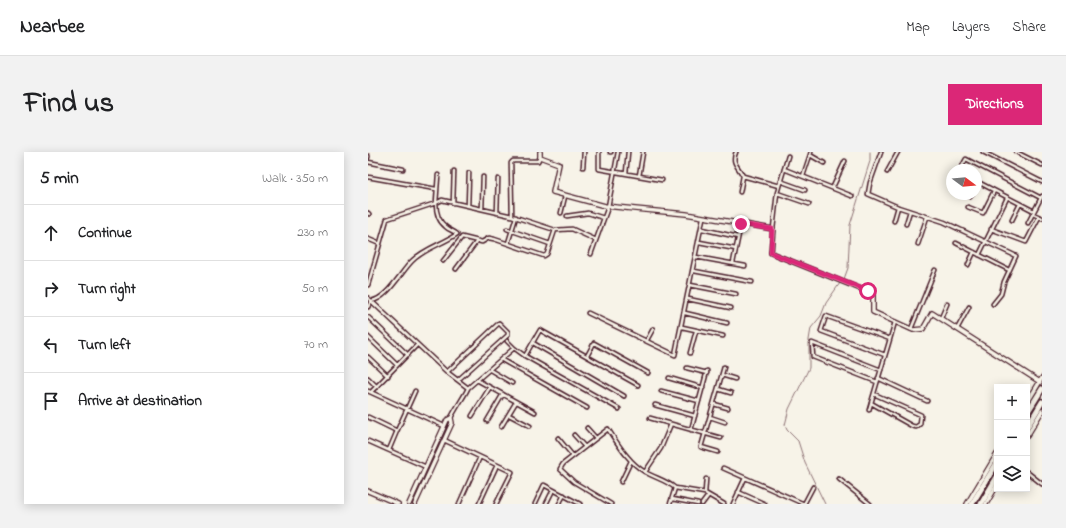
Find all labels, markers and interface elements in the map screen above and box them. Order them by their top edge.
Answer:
text: Nearbee [20,14,85,41]
text: Map [906,17,930,38]
text: Layers [952,17,990,38]
text: Share [1012,17,1046,38]
text: Find us [24,84,114,125]
button: Directions [948,84,1042,125]
north arrow [946,164,982,200]
text: 5 min [40,166,79,191]
text: Walk · 350 m [262,169,328,188]
route end [732,215,750,233]
icon: ahead [40,222,62,244]
text: Continue [78,222,132,244]
text: 230 m [297,223,328,242]
icon: right [40,278,62,300]
text: Turn right [78,278,136,300]
text: 50 m [302,279,328,298]
route start [859,282,877,300]
icon: left [40,334,62,356]
text: Turn left [78,334,131,356]
text: 70 m [304,335,328,354]
map controls [994,384,1030,492]
button: + [994,384,1030,420]
icon: arrive [40,390,62,412]
text: Arrive at destination [78,390,202,412]
button: − [994,420,1030,456]
button: layers [994,456,1030,492]

